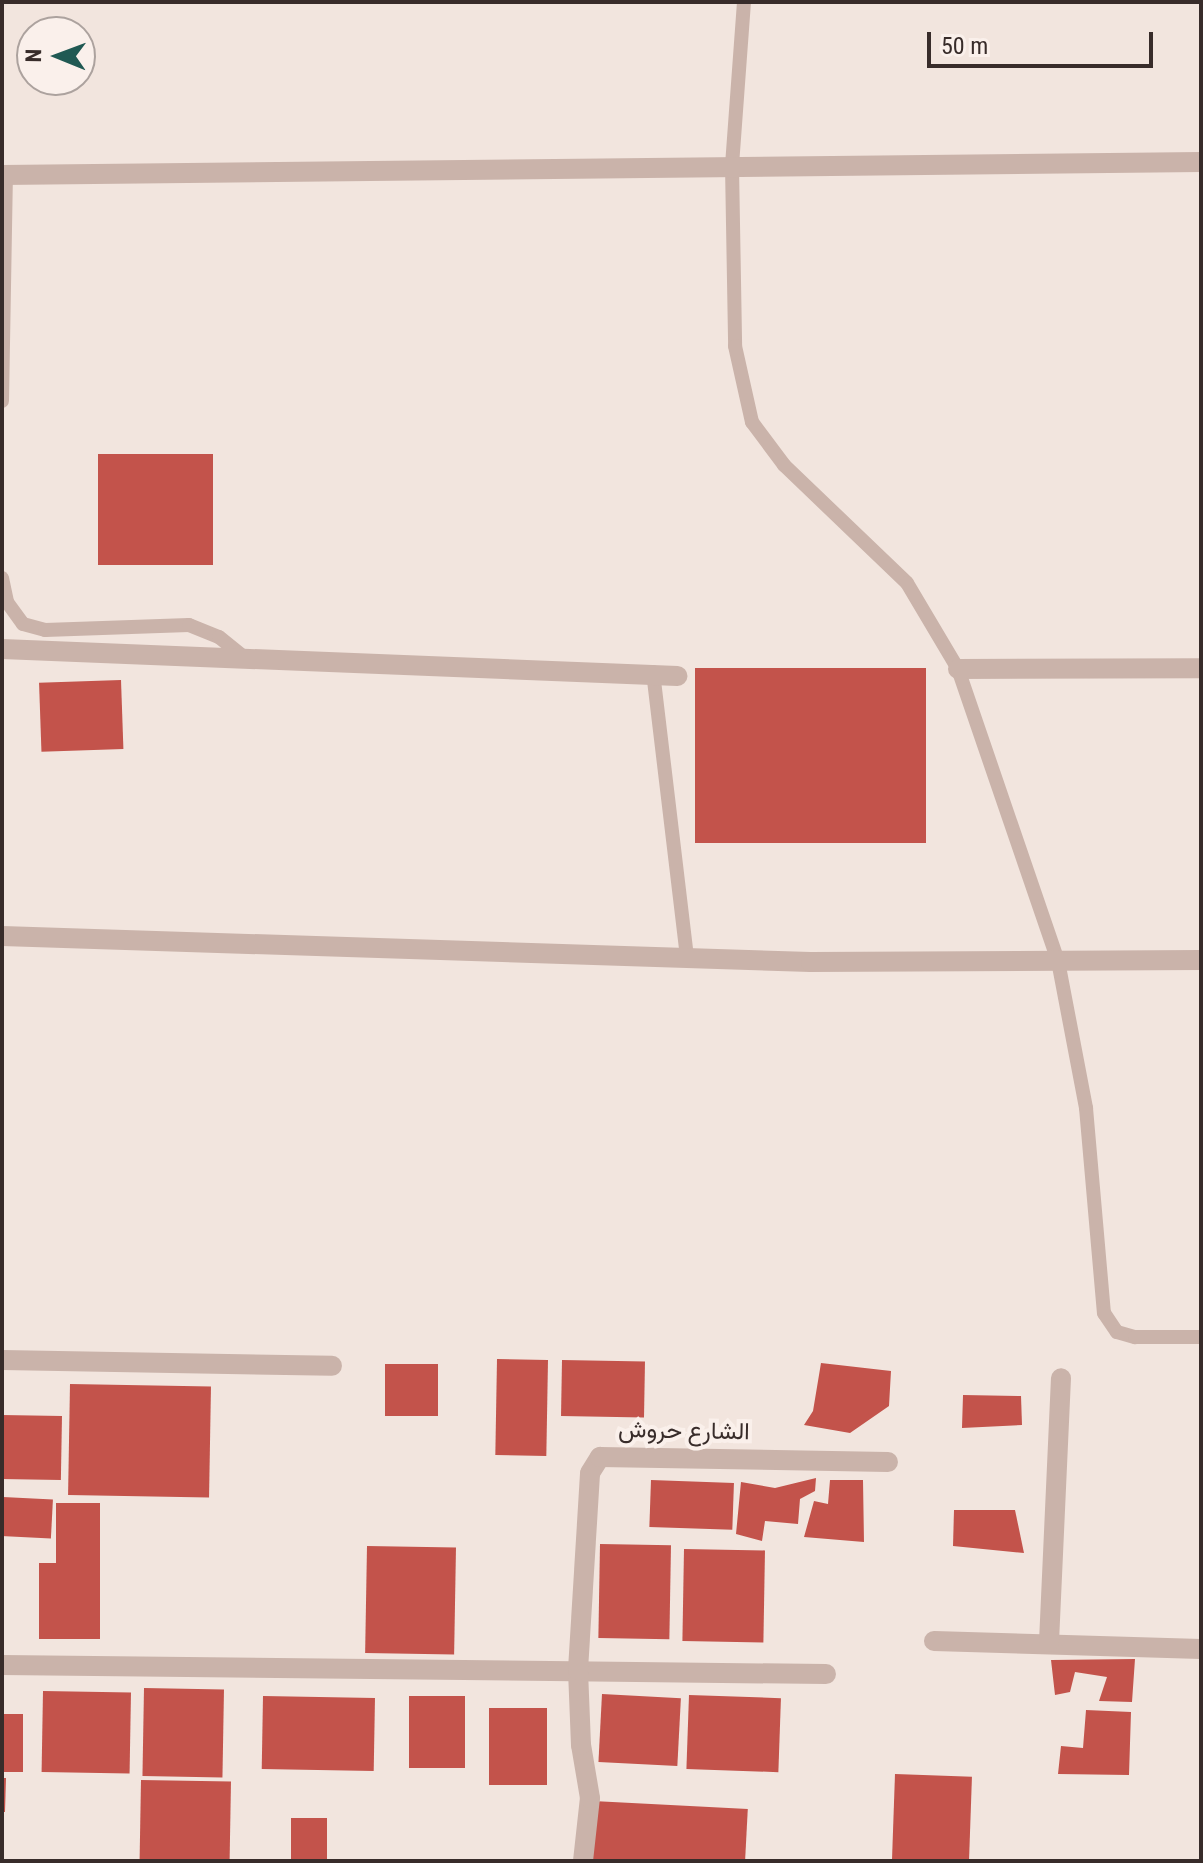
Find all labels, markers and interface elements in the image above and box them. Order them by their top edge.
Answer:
north arrow [16,16,96,96]
scale bar [931,16,1157,66]
text: 50 m [941,32,988,60]
text: N [21,49,46,63]
street label: الشارع حروش [618,1415,750,1447]

